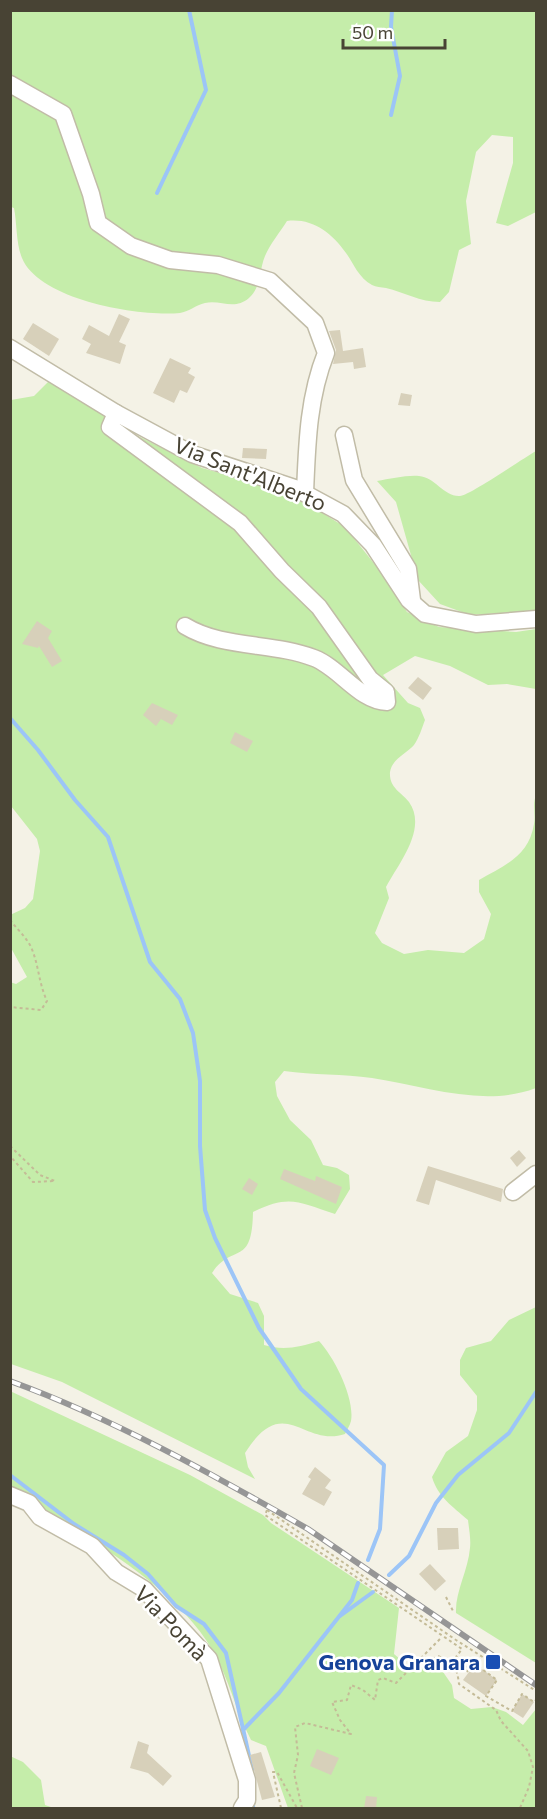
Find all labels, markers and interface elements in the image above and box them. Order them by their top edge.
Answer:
scale bar [343,12,445,50]
text: 50 m [352,21,393,43]
street label: Via Sant'Alberto [170,431,330,516]
street label: Via Pomà [129,1580,214,1666]
place label: Genova Granara [318,1648,480,1675]
marker: Genova Granara [484,1653,502,1671]

